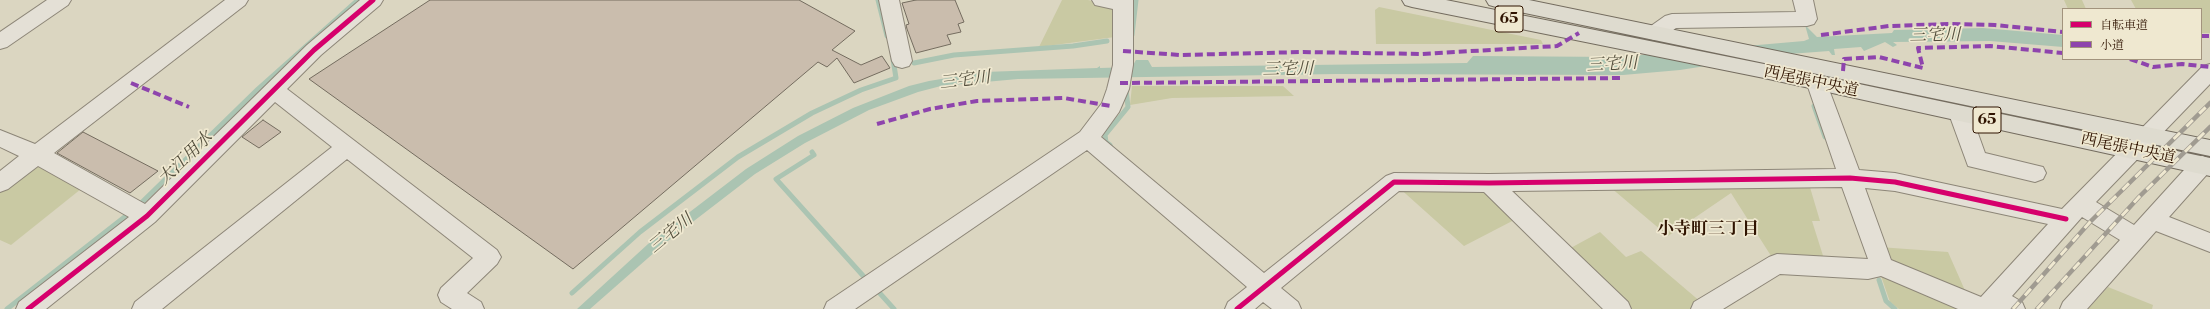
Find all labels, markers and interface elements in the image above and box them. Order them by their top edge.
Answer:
road number: 65 [1495,6,1523,32]
legend [2062,8,2202,60]
text: 自転車道 [2100,18,2148,33]
water label: 三宅川 [1909,25,1961,47]
text: 小道 [2100,38,2124,53]
water label: 三宅川 [1586,53,1638,77]
water label: 三宅川 [1262,59,1314,81]
street label: 西尾張中央道 [1762,63,1860,101]
water label: 三宅川 [938,68,992,94]
road number: 65 [1973,107,2001,133]
water label: 大江用水 [154,128,218,190]
street label: 西尾張中央道 [2079,130,2177,168]
water label: 三宅川 [645,210,697,258]
district label: 小寺町三丁目 [1657,220,1759,240]

